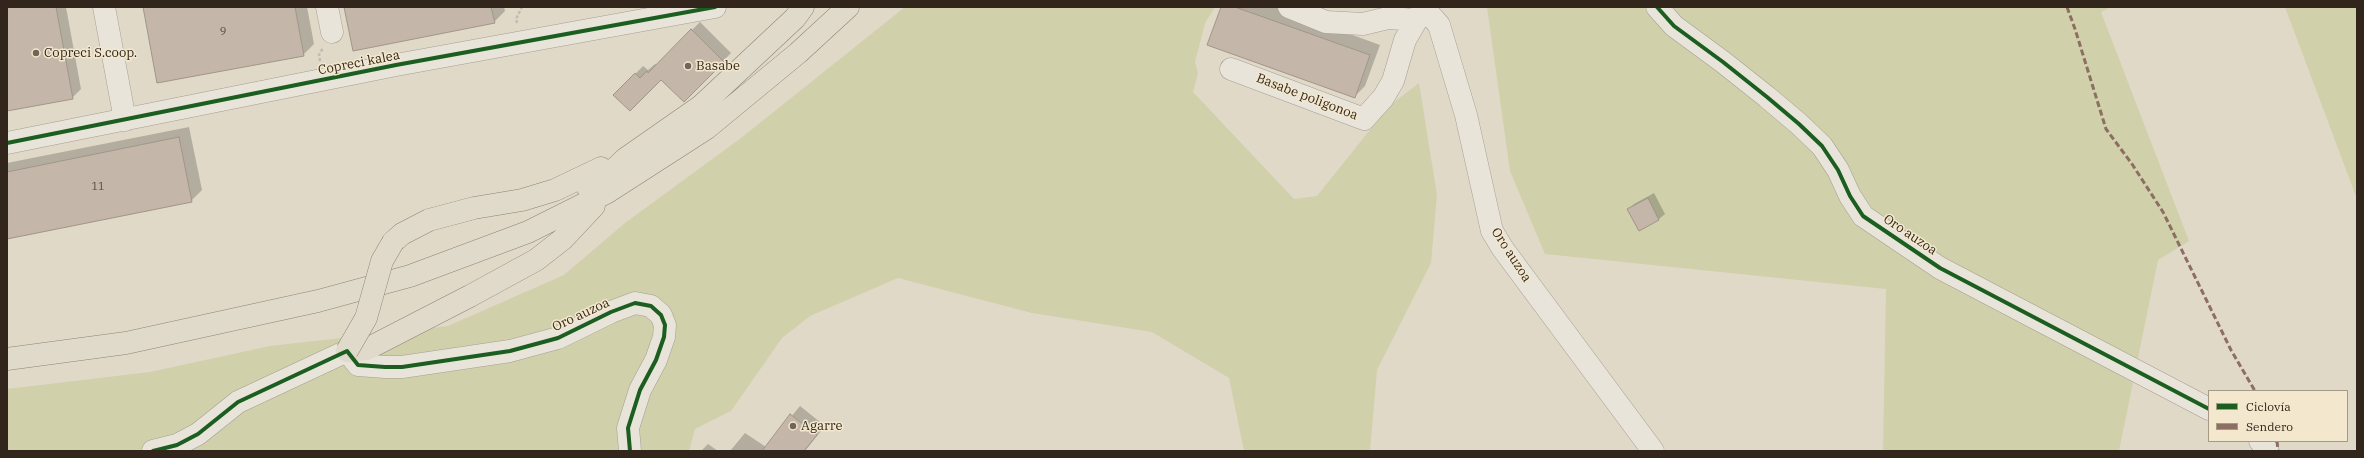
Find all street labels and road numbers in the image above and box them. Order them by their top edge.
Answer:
street label: Copreci kalea [317,47,401,79]
street label: Basabe poligonoa [1254,70,1360,124]
street label: Oro auzoa [1880,211,1940,259]
street label: Oro auzoa [1488,225,1534,285]
street label: Oro auzoa [550,295,612,335]

